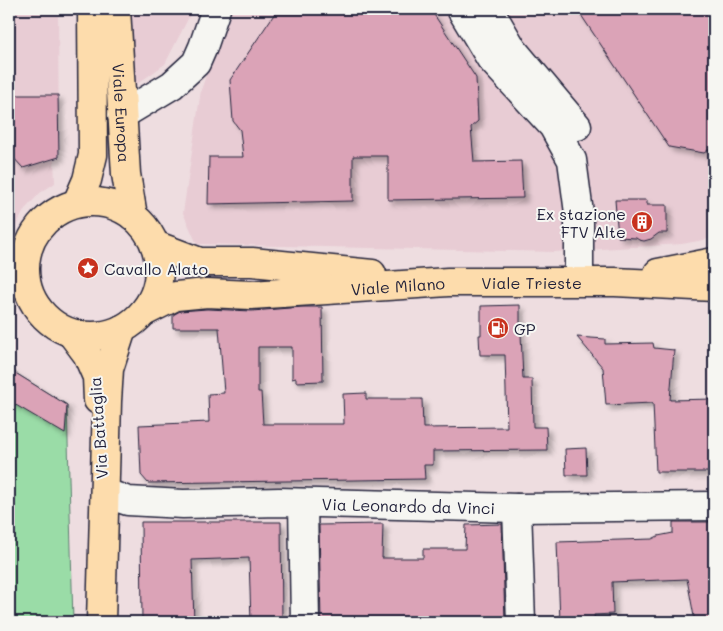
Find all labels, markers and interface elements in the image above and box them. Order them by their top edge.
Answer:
street label: Viale Europa [109,62,136,163]
place label: Ex stazione FTV Alte [537,203,626,242]
building icon: Ex stazione FTV Alte [630,210,654,234]
place icon: Cavallo Alato [76,256,100,280]
place label: Cavallo Alato [104,258,208,279]
street label: Viale Milano [350,272,445,299]
street label: Viale Trieste [481,272,582,293]
fuel station icon: GP [486,316,510,340]
place label: GP [514,318,536,339]
street label: Via Battaglia [84,376,112,480]
street label: Via Leonardo da Vinci [322,493,495,518]

